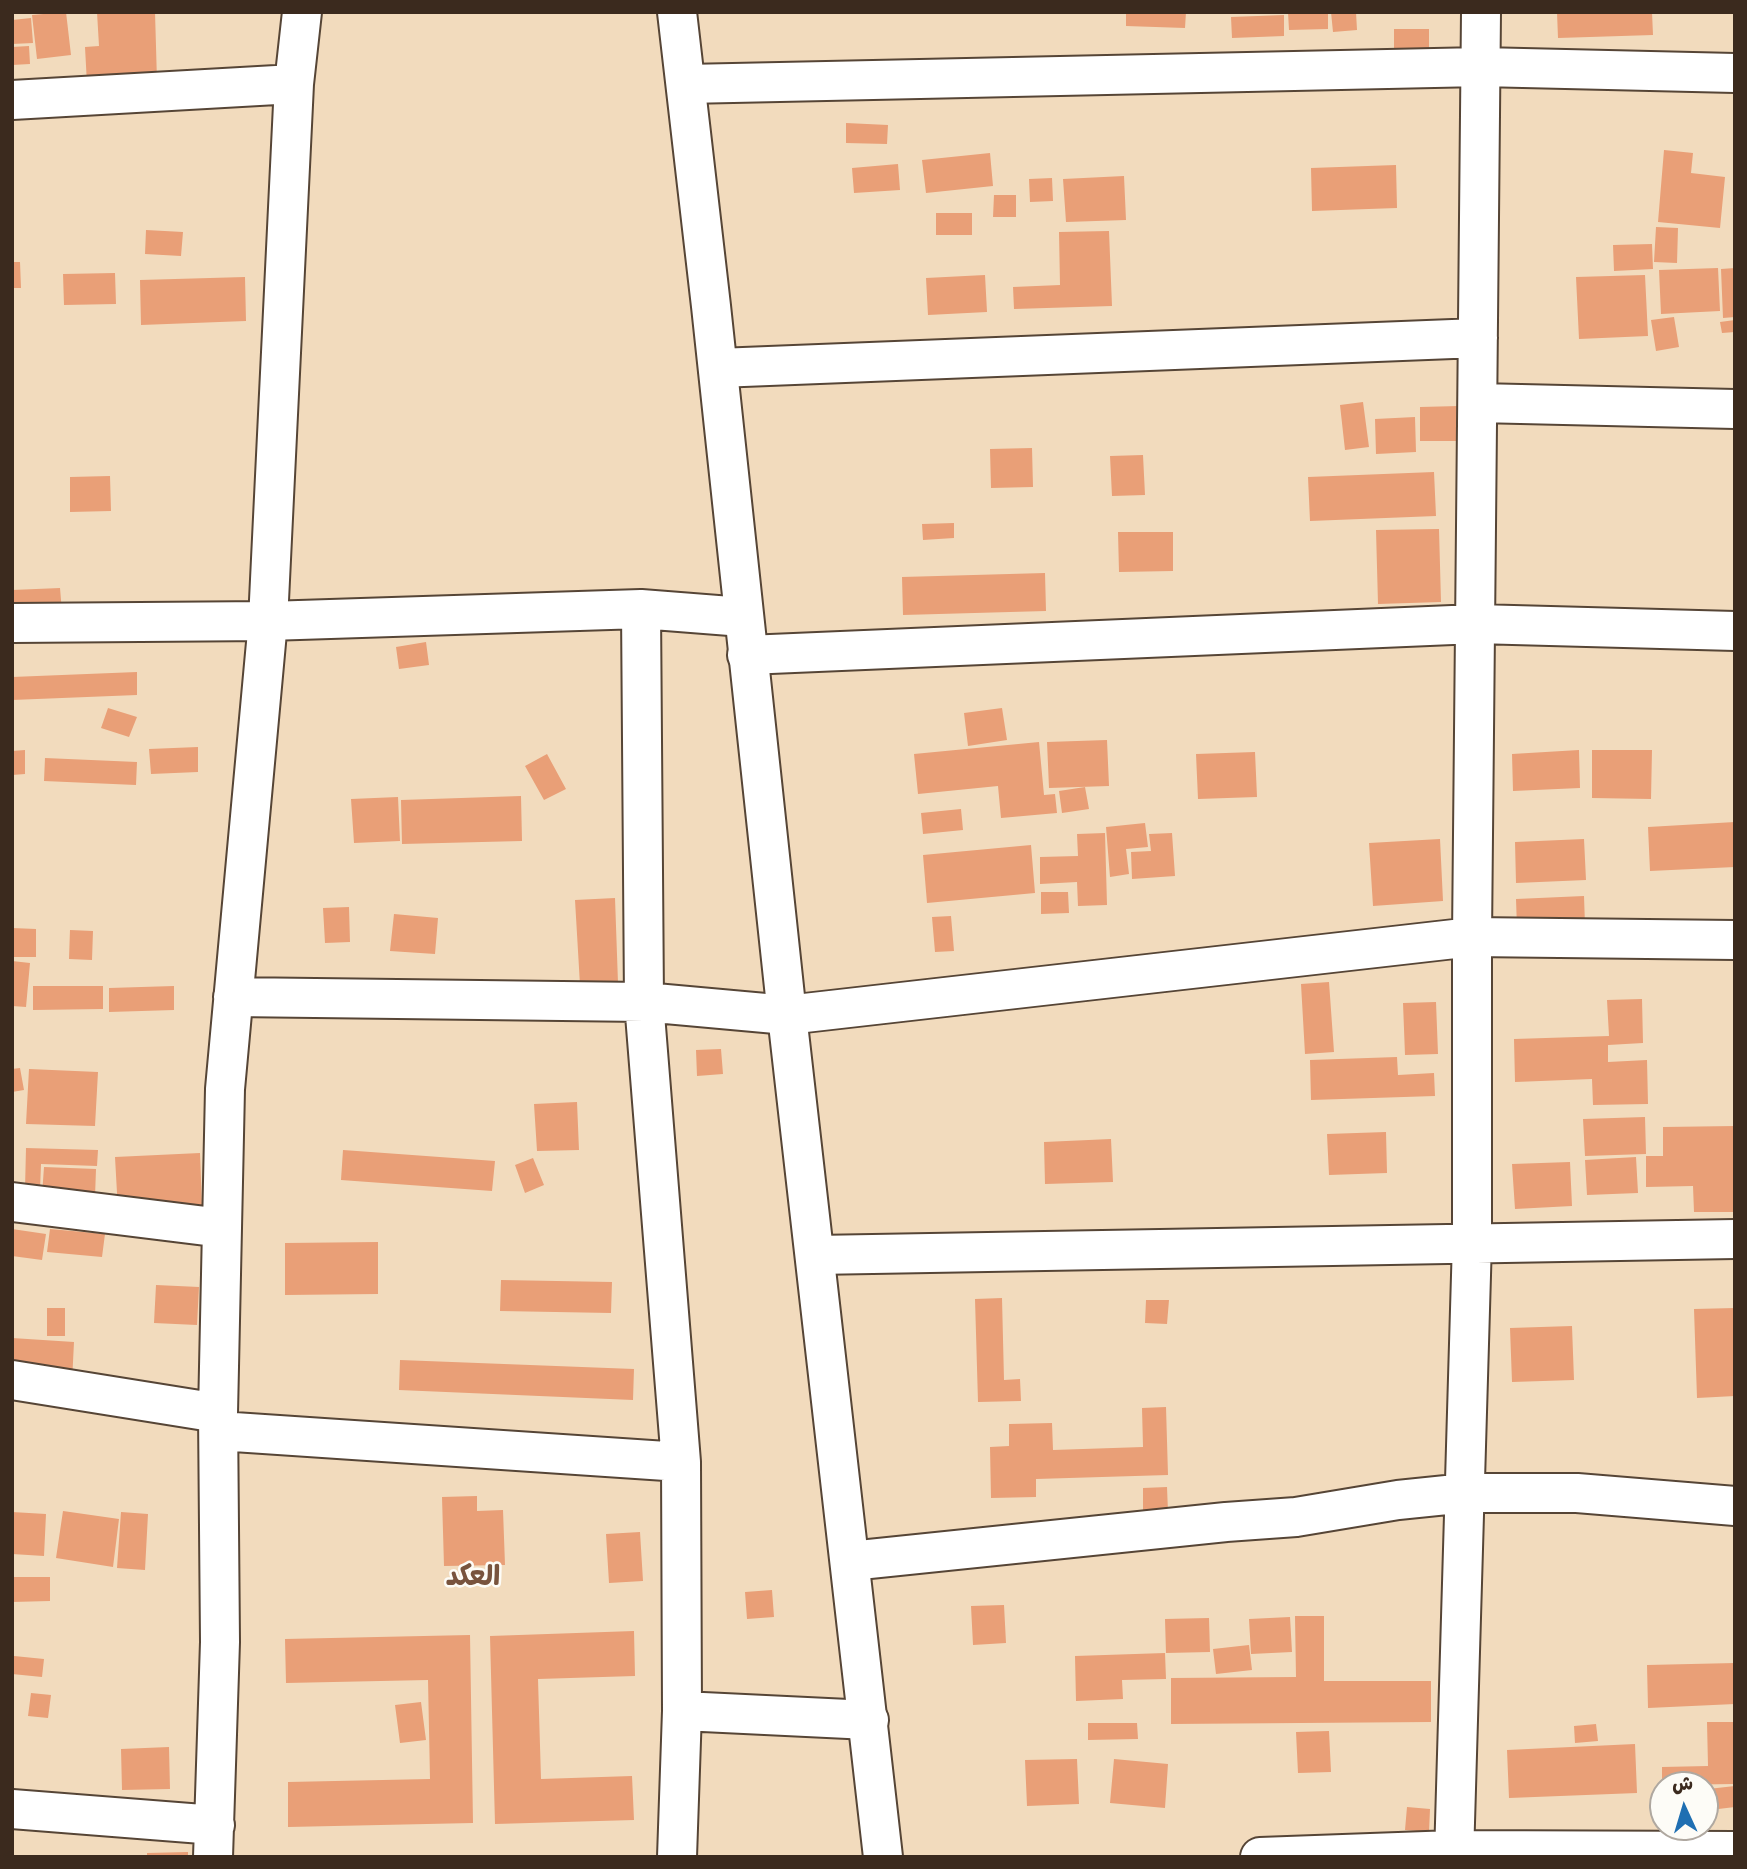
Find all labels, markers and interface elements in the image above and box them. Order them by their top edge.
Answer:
district label: العكد [446,1564,500,1598]
north arrow [1649,1771,1719,1841]
text: ش [1671,1774,1694,1799]

